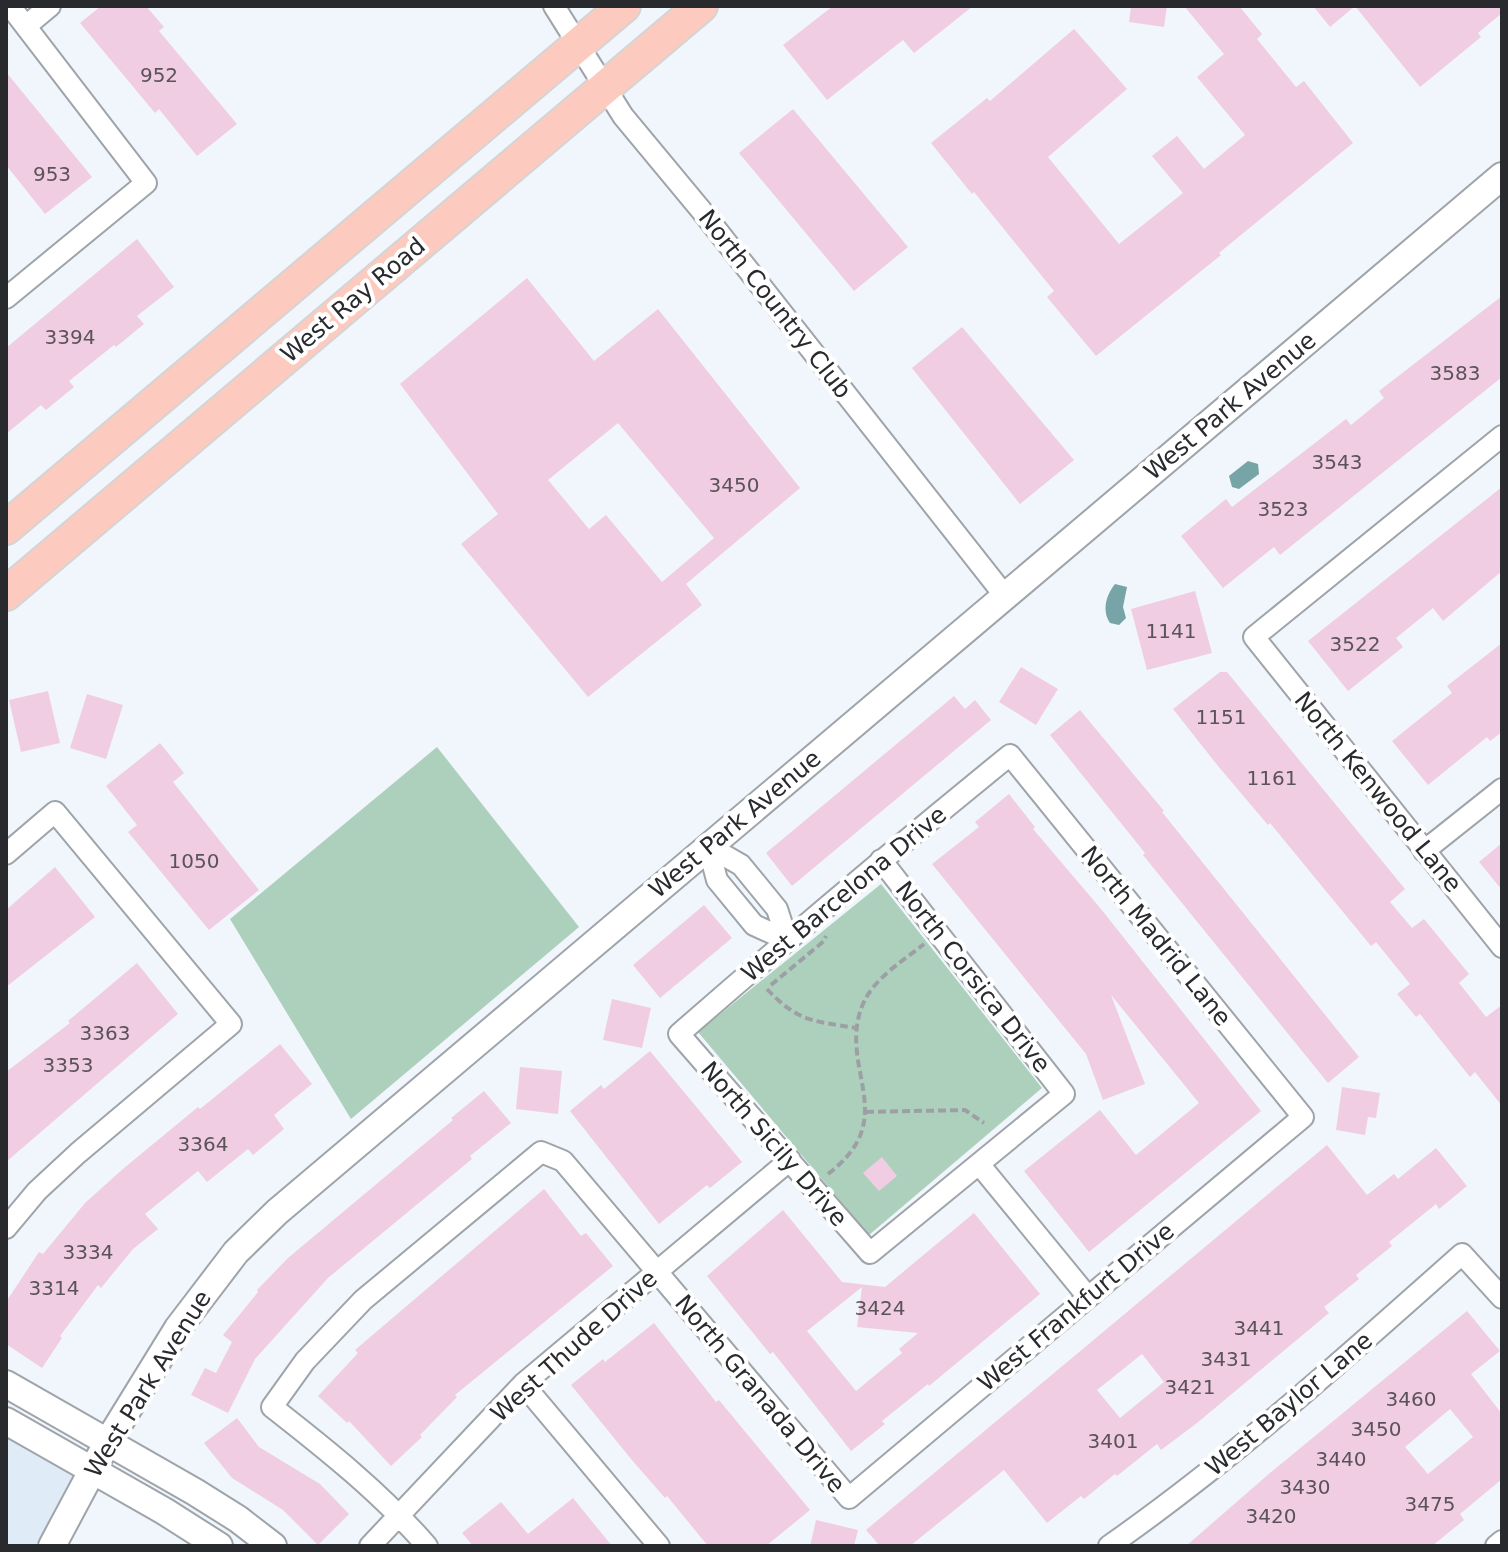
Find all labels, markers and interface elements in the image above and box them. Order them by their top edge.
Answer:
house number: 952 [140,63,178,87]
house number: 953 [33,162,71,186]
street label: North Country Club [693,204,857,404]
street label: West Ray Road [275,232,431,368]
house number: 3394 [45,325,95,349]
street label: West Park Avenue [1139,326,1321,486]
house number: 3583 [1430,361,1480,385]
house number: 3543 [1312,450,1362,474]
house number: 3450 [709,473,759,497]
house number: 3523 [1258,497,1308,521]
house number: 1141 [1146,619,1196,643]
house number: 3522 [1330,632,1380,656]
street label: North Kenwood Lane [1289,686,1467,898]
house number: 1151 [1196,705,1246,729]
street label: West Park Avenue [644,744,826,904]
house number: 1161 [1247,766,1297,790]
street label: West Barcelona Drive [736,800,952,988]
street label: North Madrid Lane [1075,841,1237,1031]
house number: 1050 [169,849,219,873]
street label: North Corsica Drive [890,876,1056,1078]
house number: 3363 [80,1021,130,1045]
house number: 3353 [43,1053,93,1077]
street label: North Sicily Drive [695,1056,853,1232]
house number: 3364 [178,1132,228,1156]
street label: West Frankfurt Drive [972,1217,1180,1397]
house number: 3334 [63,1240,113,1264]
street label: West Thude Drive [485,1264,663,1428]
house number: 3314 [29,1276,79,1300]
street label: West Park Avenue [79,1285,217,1483]
street label: North Granada Drive [669,1289,851,1499]
house number: 3424 [855,1296,905,1320]
house number: 3441 [1234,1316,1284,1340]
street label: West Baylor Lane [1200,1326,1378,1482]
house number: 3431 [1201,1347,1251,1371]
house number: 3421 [1165,1375,1215,1399]
house number: 3460 [1386,1387,1436,1411]
house number: 3450 [1351,1417,1401,1441]
house number: 3401 [1088,1429,1138,1453]
house number: 3440 [1316,1447,1366,1471]
house number: 3430 [1280,1475,1330,1499]
house number: 3475 [1405,1492,1455,1516]
house number: 3420 [1246,1504,1296,1528]

